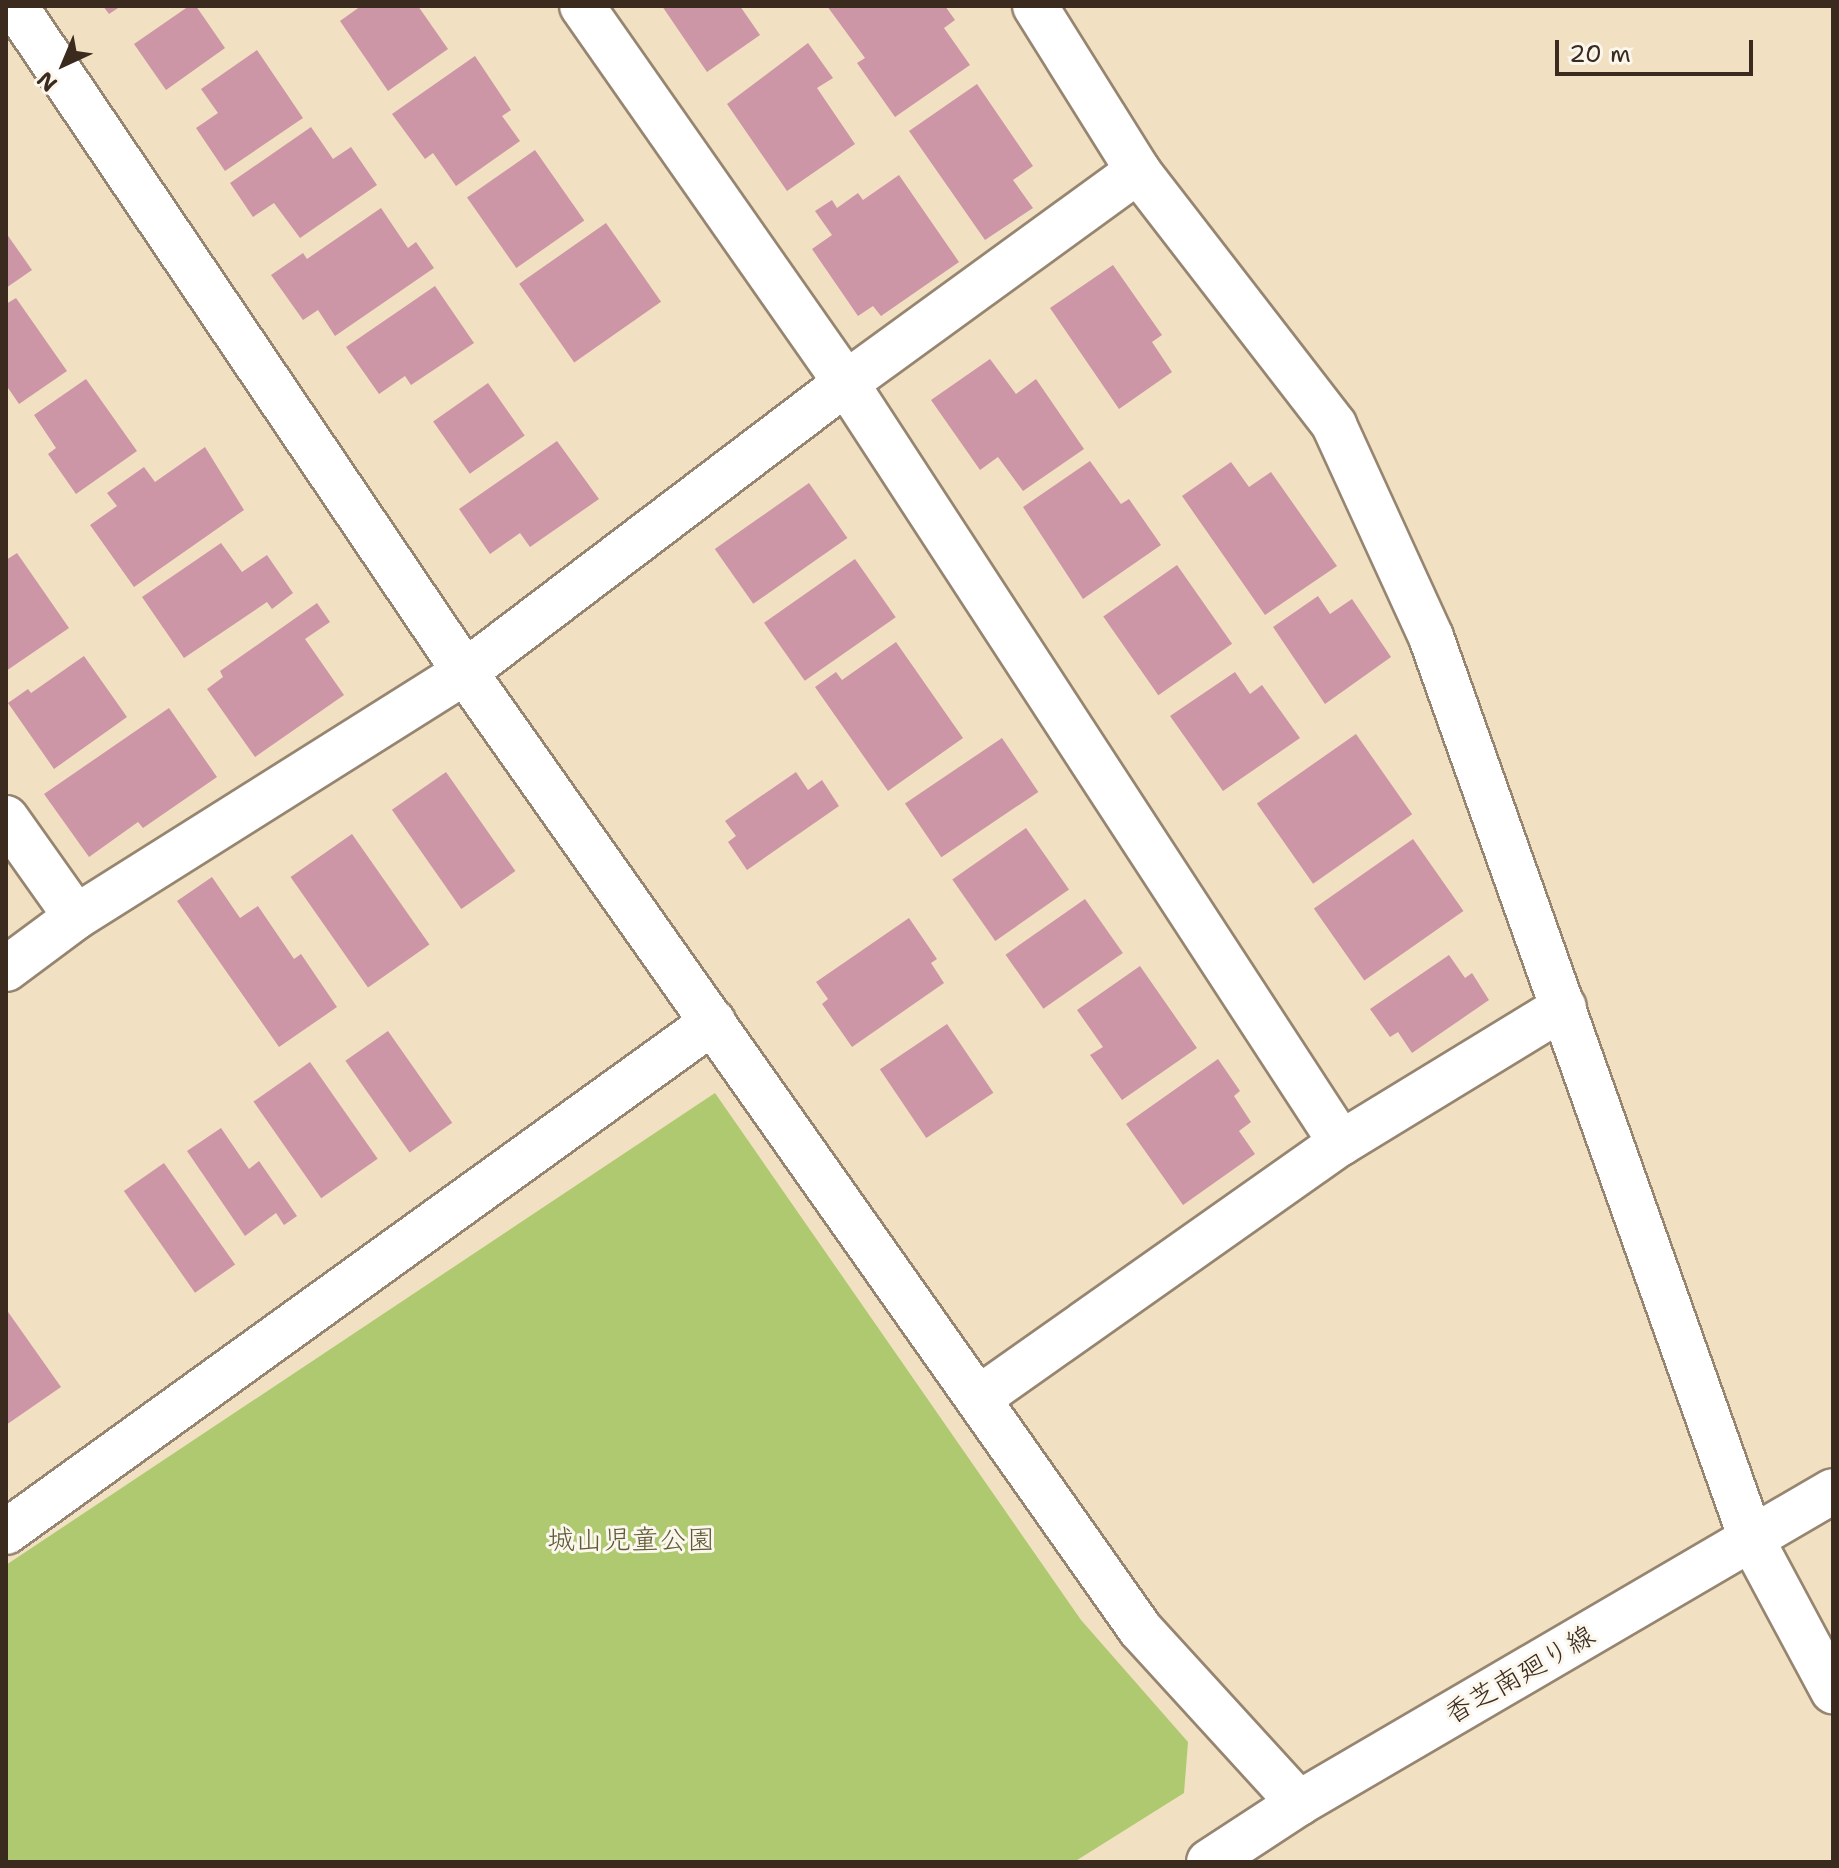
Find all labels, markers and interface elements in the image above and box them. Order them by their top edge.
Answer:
north arrow [24,24,104,104]
scale bar [1559,24,1757,74]
text: 20 m [1569,38,1631,70]
text: N [31,65,63,98]
park label: 城山児童公園 [547,1522,715,1556]
street label: 香芝南廻り線 [1438,1617,1600,1731]

